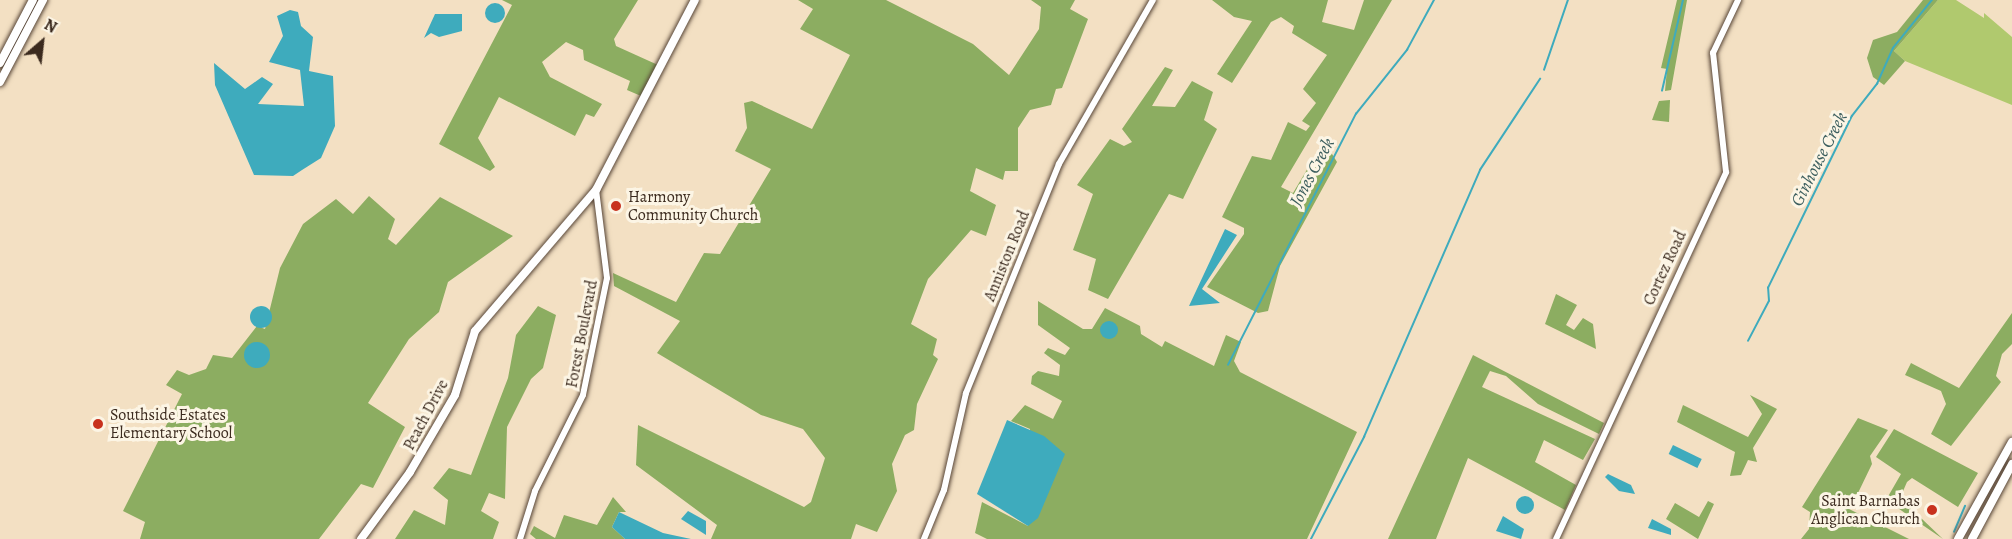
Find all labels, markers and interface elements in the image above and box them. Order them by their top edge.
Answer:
north arrow [12,12,72,72]
text: N [40,14,61,39]
water label: Ginhouse Creek [1786,108,1852,210]
water label: Jones Creek [1285,134,1339,210]
place label: Harmony Community Church [628,187,758,225]
marker: Harmony Community Church [609,199,623,213]
street label: Anniston Road [980,208,1034,304]
street label: Cortez Road [1639,228,1691,308]
street label: Forest Boulevard [562,278,602,390]
street label: Peach Drive [399,376,453,454]
place label: Southside Estates Elementary School [110,405,233,443]
marker: Southside Estates Elementary School [91,417,105,431]
place label: Saint Barnabas Anglican Church [1811,491,1920,529]
marker: Saint Barnabas Anglican Church [1925,503,1939,517]

